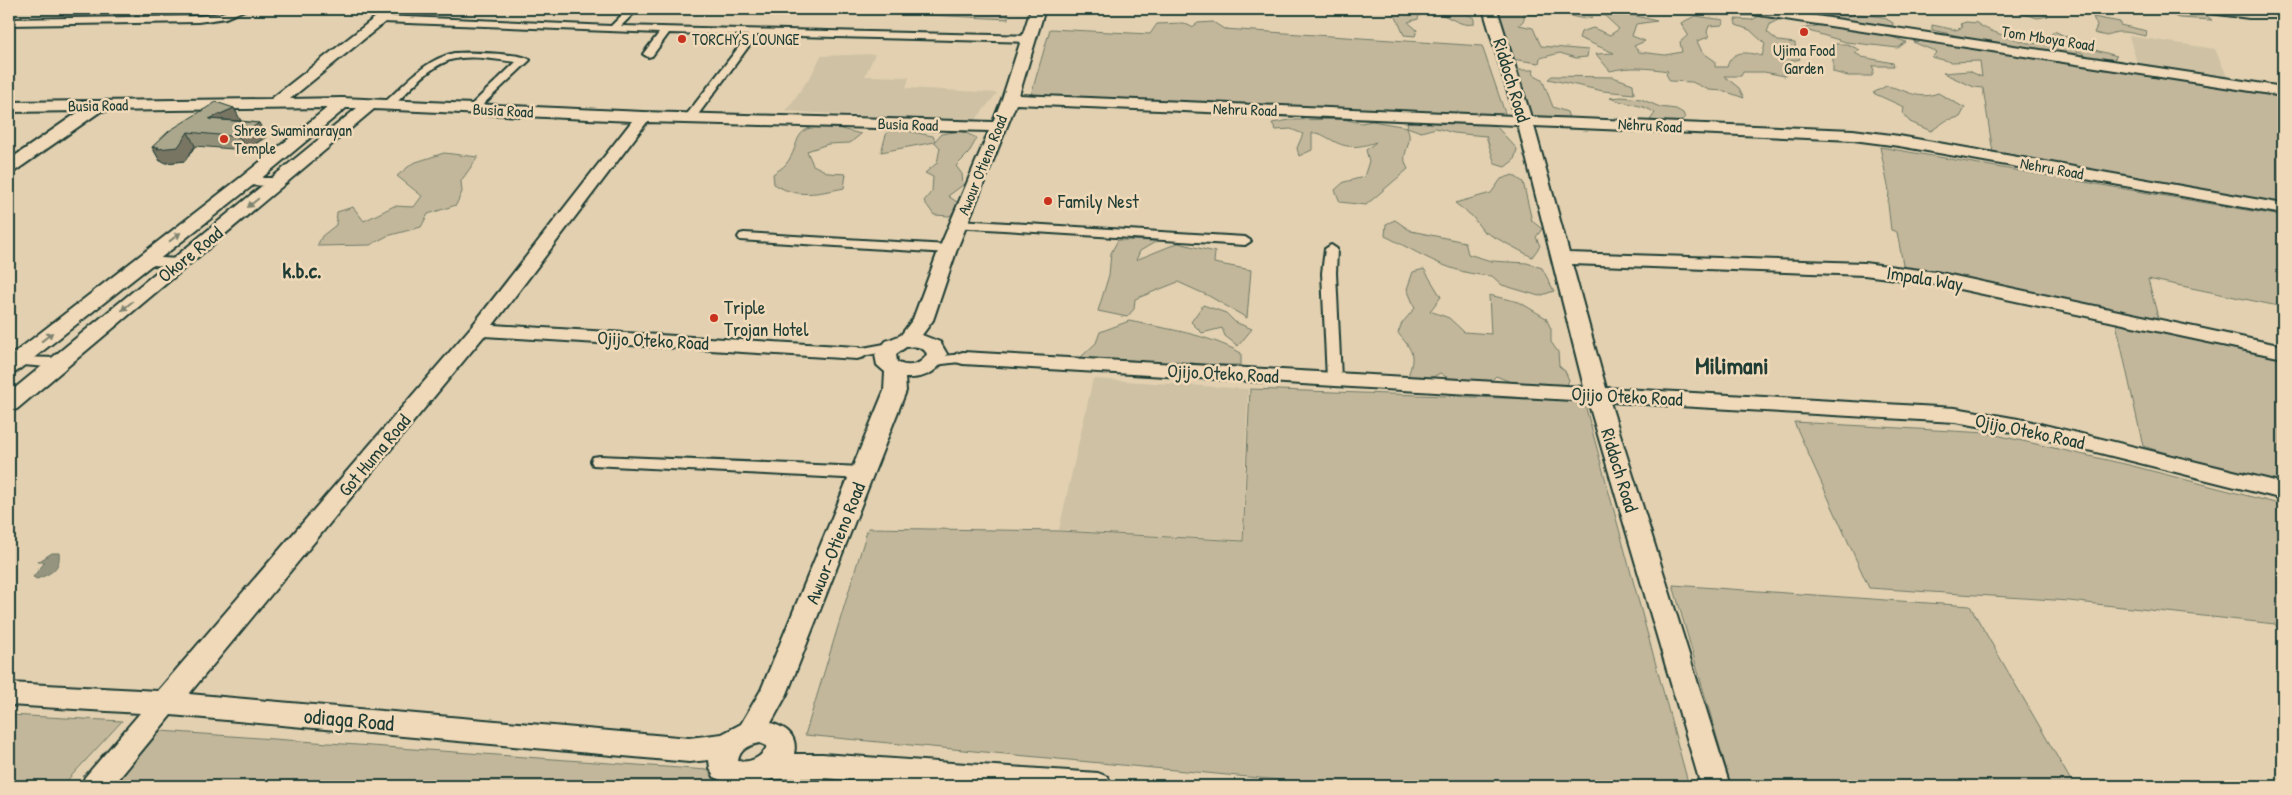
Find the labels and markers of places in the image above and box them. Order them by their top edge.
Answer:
marker: Ujima Food Garden [1798,26,1810,38]
place label: TORCHY'S LOUNGE [692,28,800,50]
marker: TORCHY'S LOUNGE [676,33,688,45]
place label: Ujima Food Garden [1773,39,1835,79]
place label: Shree Swaminarayan Temple [234,119,352,159]
marker: Shree Swaminarayan Temple [218,133,230,145]
place label: Family Nest [1057,188,1139,214]
marker: Family Nest [1042,195,1054,207]
place label: Triple Trojan Hotel [724,294,809,342]
marker: Triple Trojan Hotel [708,312,720,324]

